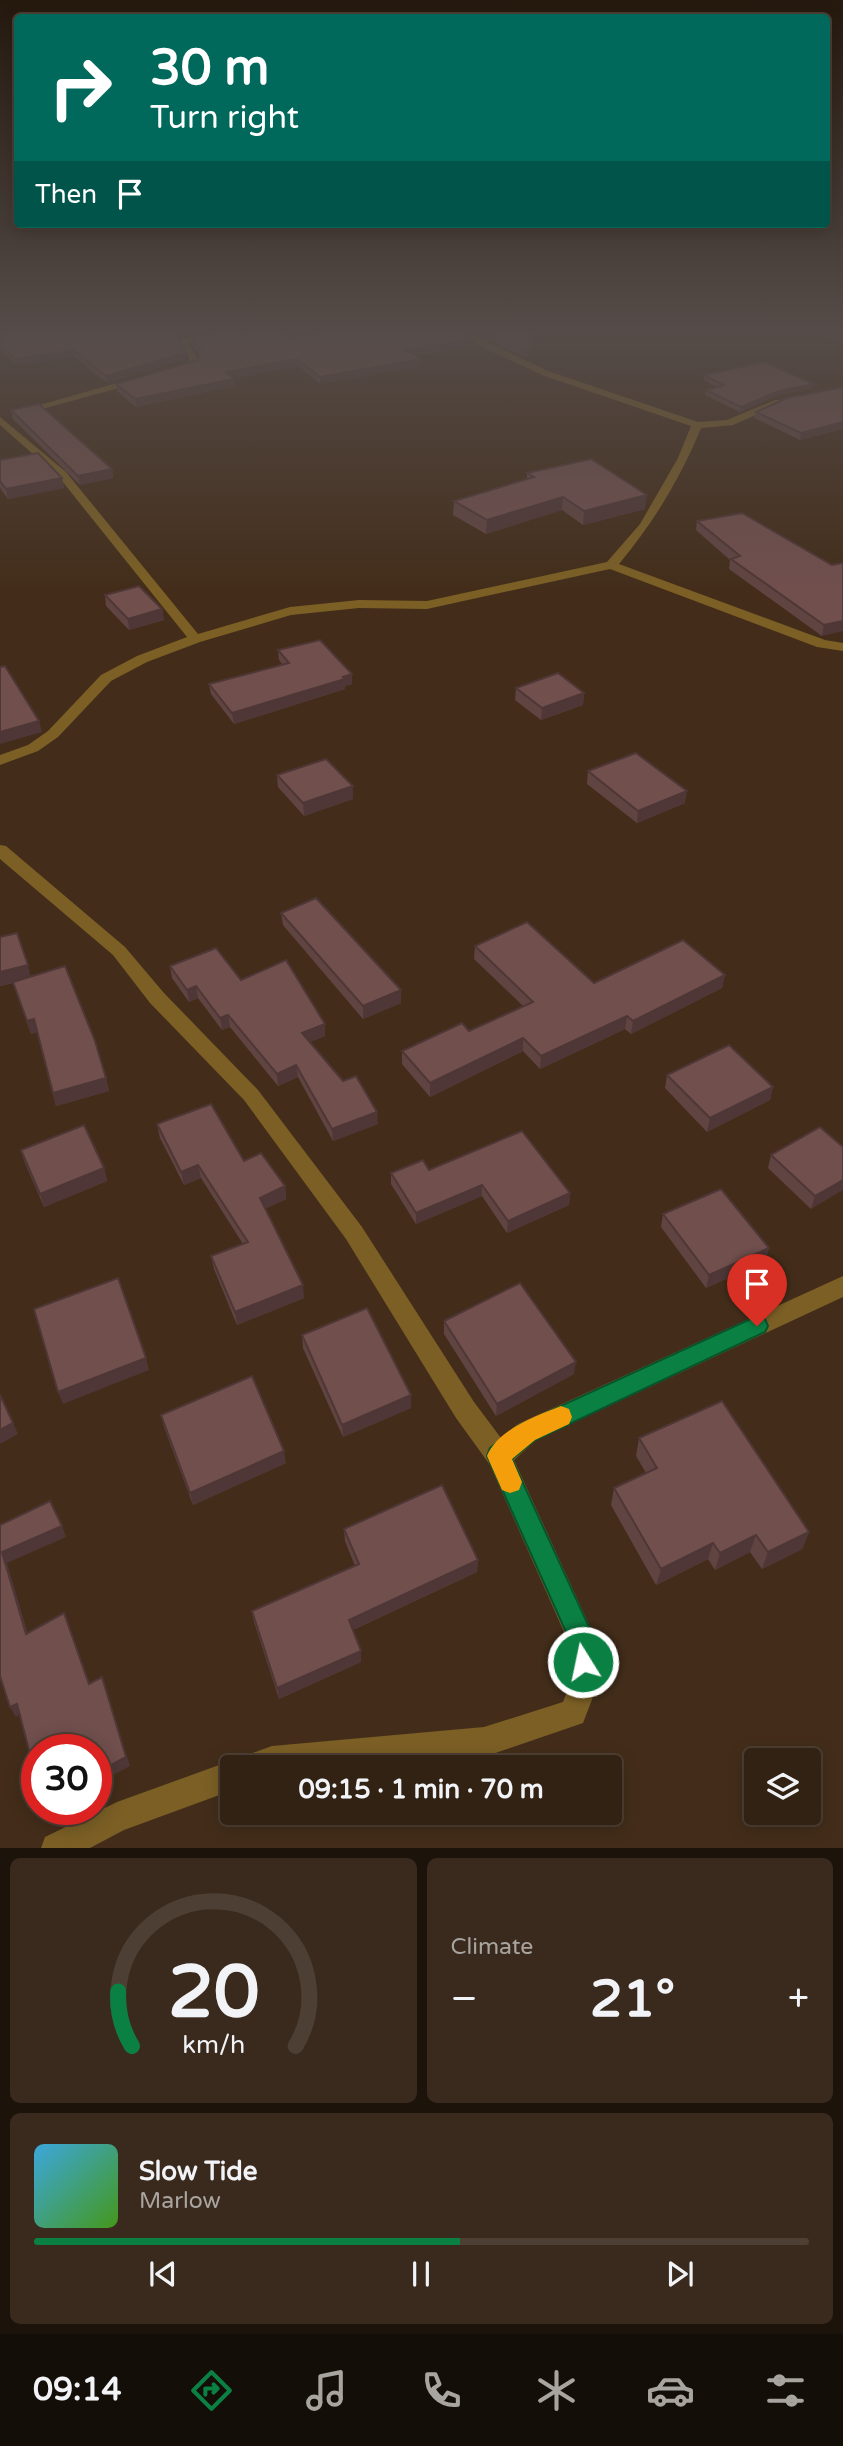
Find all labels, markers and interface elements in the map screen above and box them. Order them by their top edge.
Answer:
text: 30 m [150,39,269,98]
icon: right [35,42,126,133]
text: Turn right [150,99,299,137]
icon: arrive [111,175,149,213]
text: Then [35,179,97,210]
pin [727,1254,787,1326]
icon: arrive [738,1265,776,1303]
position arrow [546,1625,620,1699]
speed limit sign: 30 [21,1734,112,1825]
map controls [744,1748,821,1825]
button: layers [744,1748,821,1825]
text: 09:15 · 1 min · 70 m [298,1774,544,1805]
text: Climate [451,1933,533,1961]
text: 20 [168,1950,259,2038]
text: 21° [590,1968,675,2031]
text: − [451,1976,478,2022]
text: + [788,1976,809,2022]
text: km/h [182,2030,245,2060]
text: Slow Tide [139,2156,257,2187]
text: Marlow [139,2187,221,2215]
icon: previous [144,2255,182,2293]
icon: pause [402,2255,440,2293]
icon: next [661,2255,699,2293]
icon: directions [187,2366,236,2415]
icon: music [302,2366,351,2415]
icon: phone [417,2366,466,2415]
icon: climate [532,2366,581,2415]
icon: car [646,2366,695,2415]
icon: filters [761,2366,810,2415]
text: 09:14 [33,2371,122,2409]

